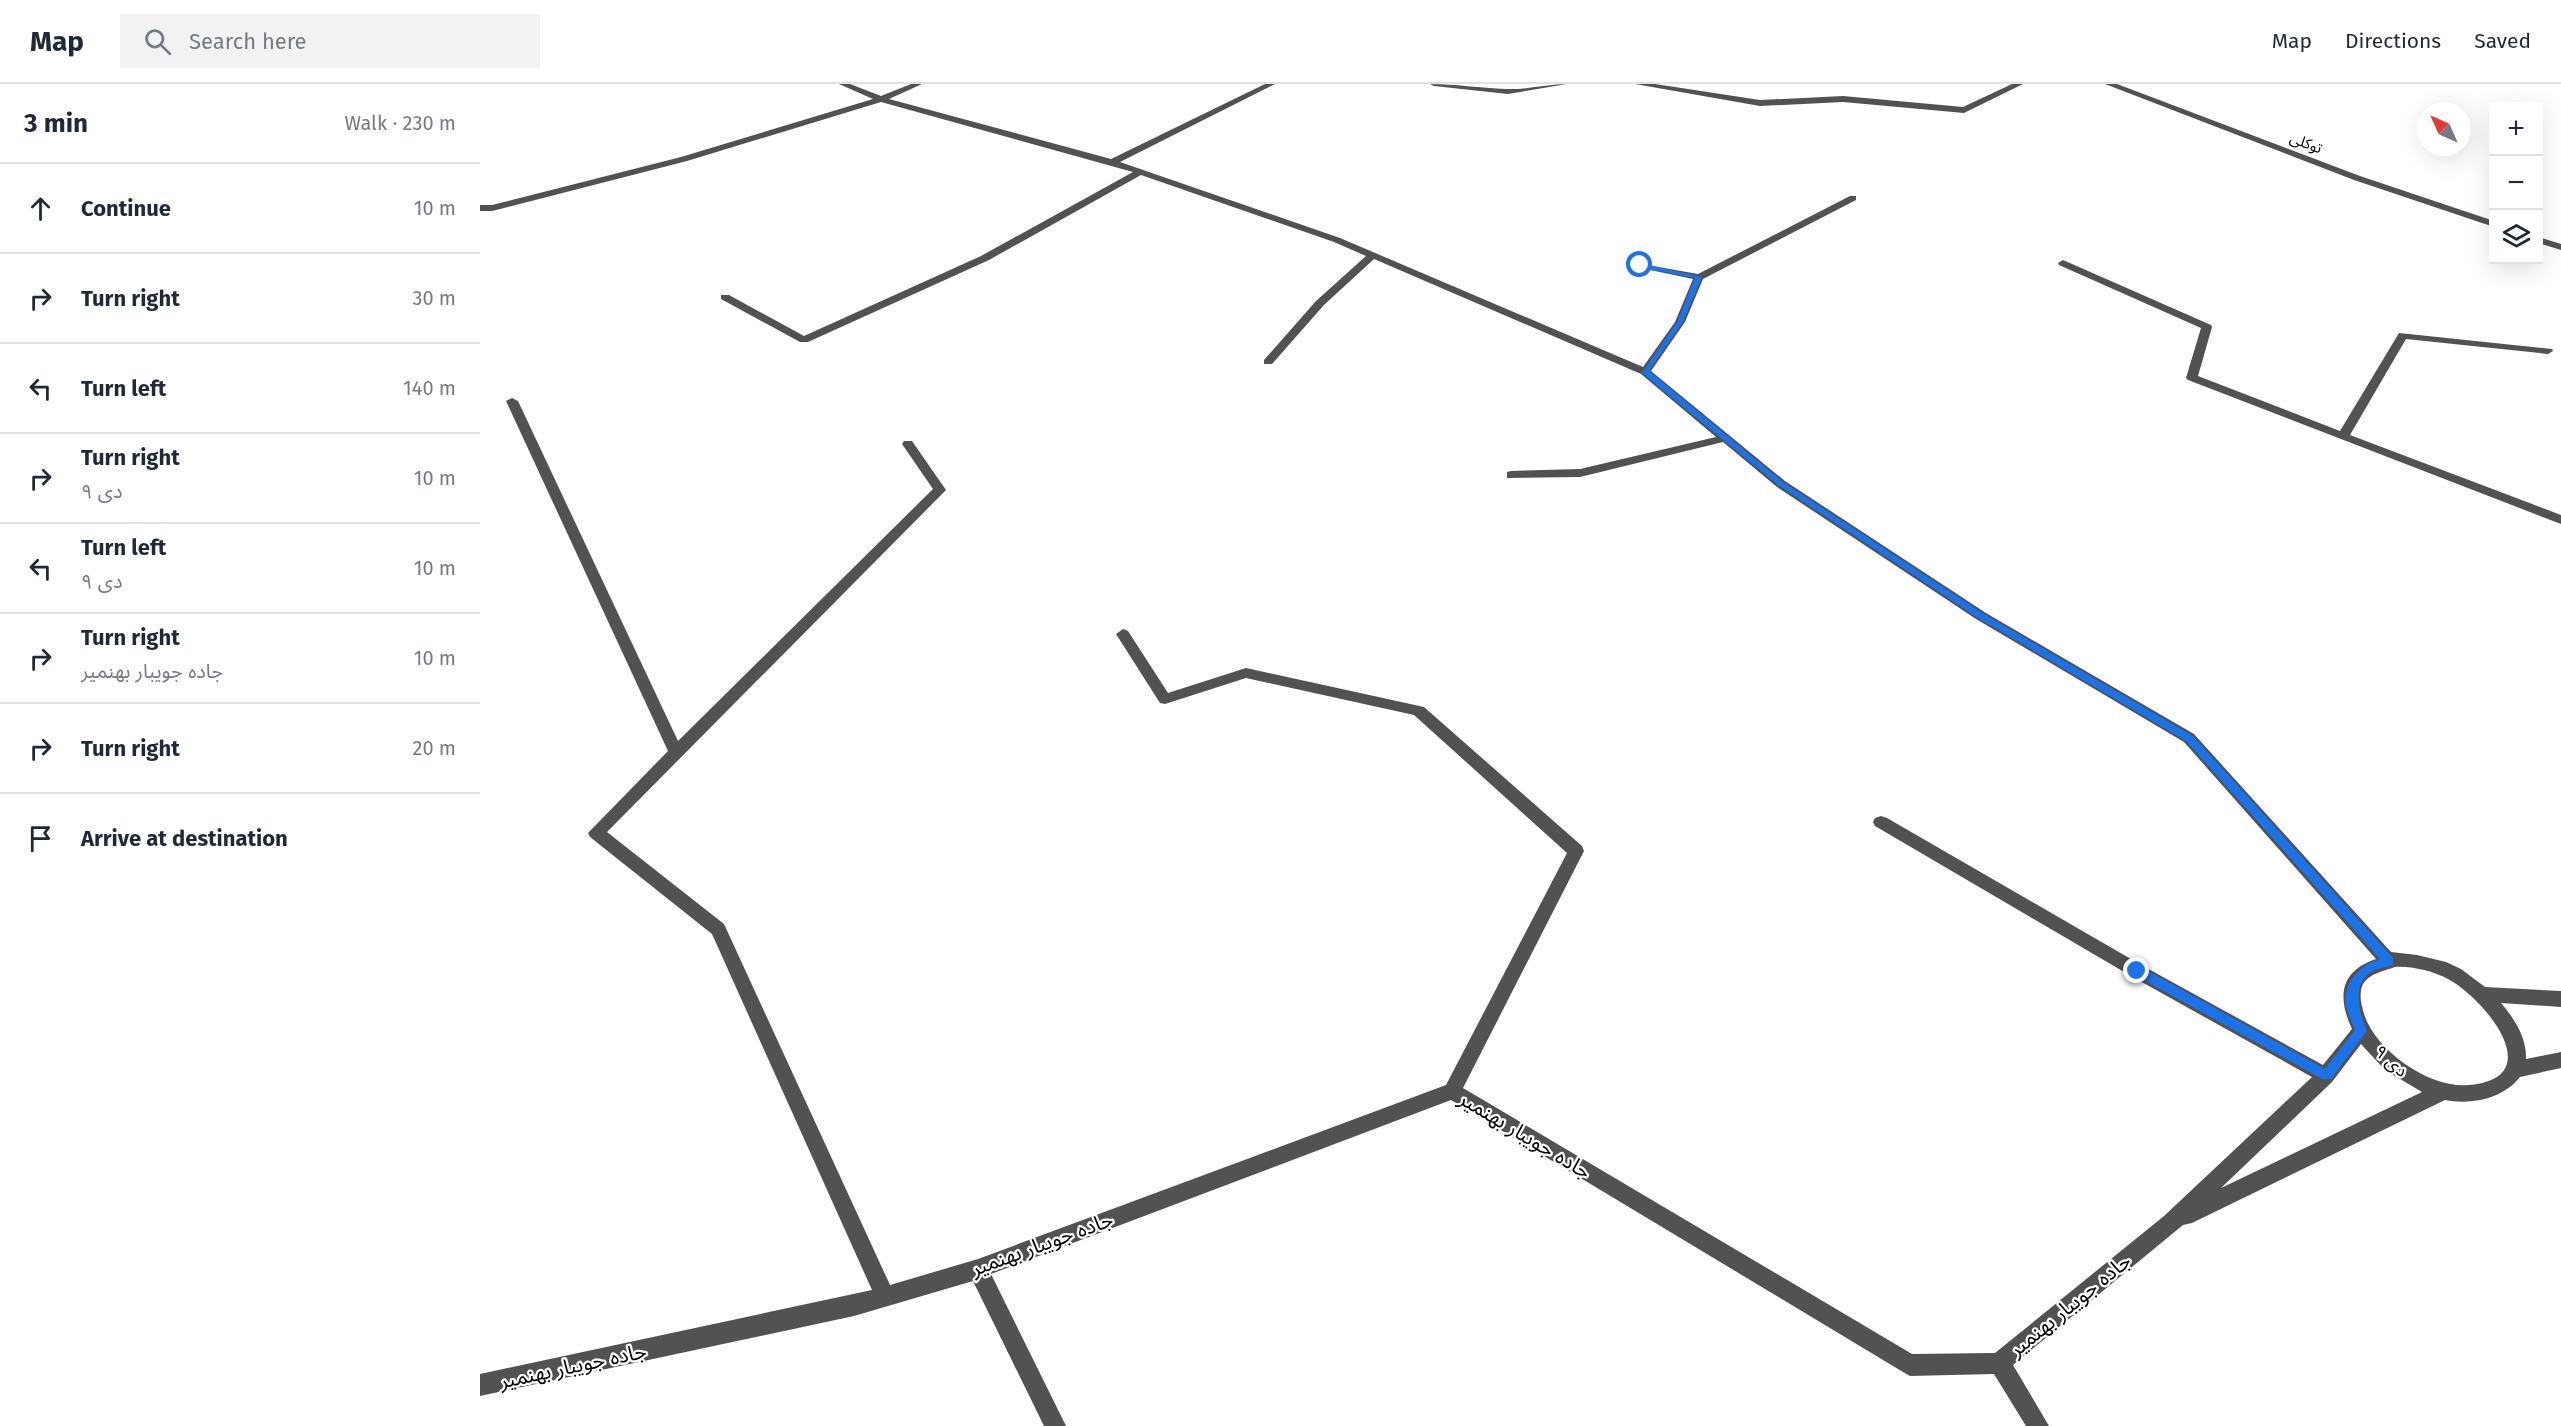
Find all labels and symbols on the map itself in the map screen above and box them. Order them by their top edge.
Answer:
north arrow [2417,102,2471,156]
street label: توکلی [2287,129,2325,157]
route start [1626,251,1652,277]
route end [2123,957,2149,983]
street label: ۹ دی [2370,1040,2412,1082]
street label: جاده جویبار بهنمیر [1453,1085,1596,1185]
street label: جاده جویبار بهنمیر [966,1206,1117,1282]
street label: جاده جویبار بهنمیر [2003,1248,2136,1363]
street label: جاده جویبار بهنمیر [496,1338,649,1394]

